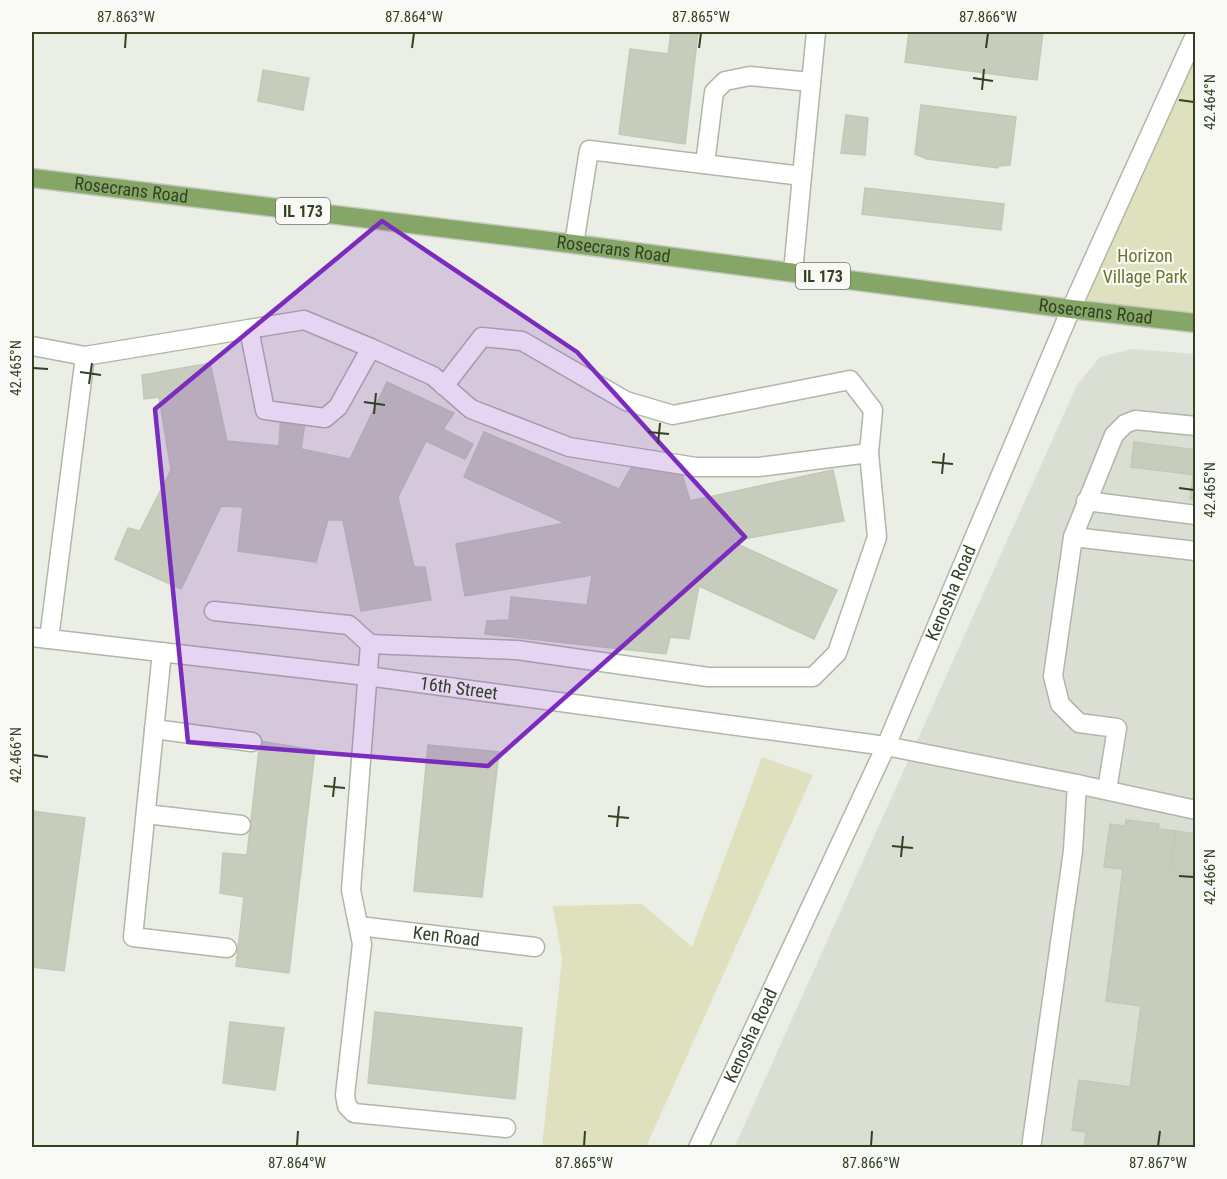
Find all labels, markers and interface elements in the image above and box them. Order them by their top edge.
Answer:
text: 87.863°W [97,8,156,26]
text: 87.864°W [385,8,444,26]
text: 87.865°W [672,8,731,26]
text: 87.866°W [959,8,1018,26]
text: 42.464°N [1201,74,1219,130]
street label: Rosecrans Road [73,172,189,207]
road number: IL 173 [276,198,330,224]
street label: Rosecrans Road [556,231,672,267]
park label: Horizon Village Park [1103,245,1187,287]
road number: IL 173 [796,263,850,289]
street label: Rosecrans Road [1037,294,1154,328]
text: 42.465°N [7,340,25,396]
text: 42.465°N [1201,462,1219,518]
street label: Kenosha Road [921,542,980,644]
street label: 16th Street [419,672,499,704]
text: 42.466°N [7,727,25,783]
text: 42.466°N [1201,849,1219,905]
street label: Ken Road [412,922,481,950]
street label: Kenosha Road [719,985,781,1086]
text: 87.864°W [268,1154,327,1172]
text: 87.865°W [555,1154,614,1172]
text: 87.866°W [842,1154,901,1172]
text: 87.867°W [1129,1154,1188,1172]

